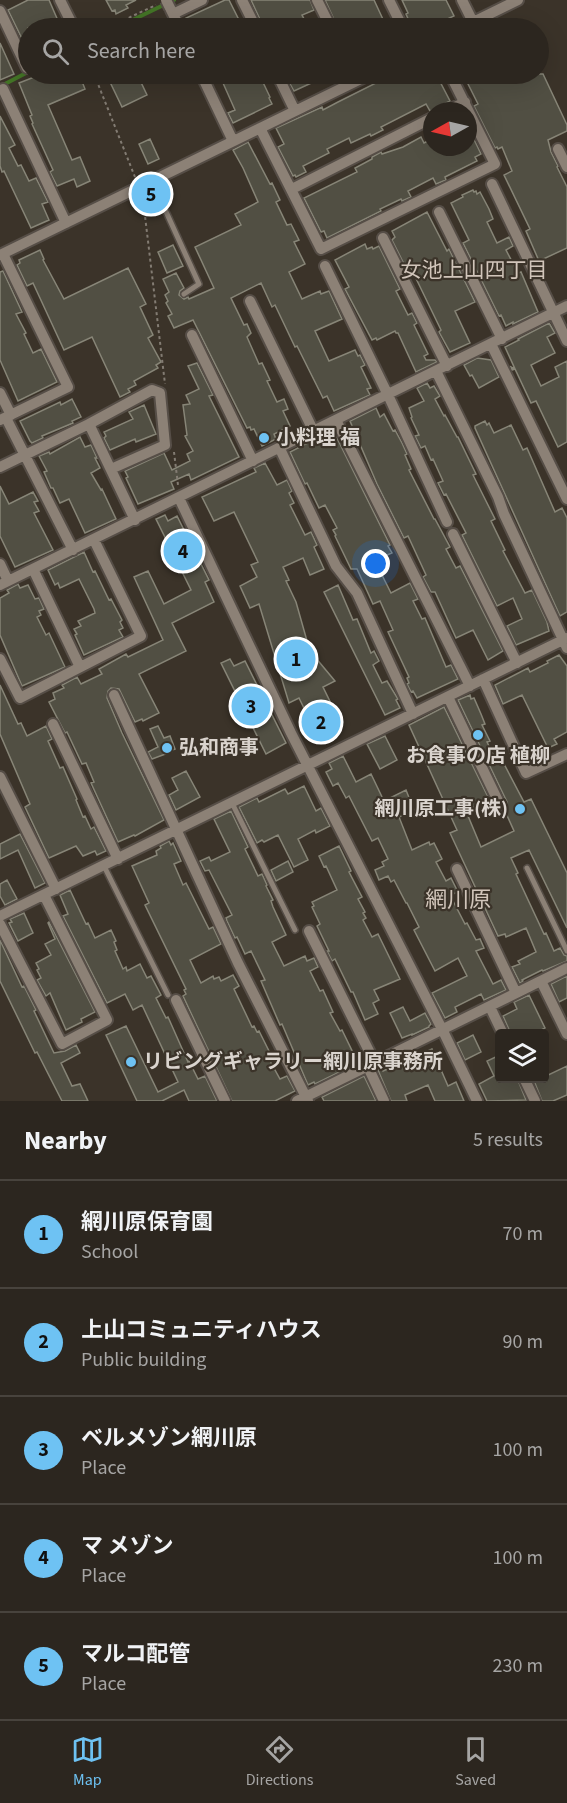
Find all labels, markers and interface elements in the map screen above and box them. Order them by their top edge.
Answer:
search box [18,18,549,84]
icon: search [39,35,72,68]
text: Search here [87,35,195,67]
north arrow [423,102,477,156]
pin: 5 [132,172,170,216]
district label: 女池上山四丁目 [401,255,548,285]
place label: 小料理 福 [276,424,360,452]
marker: 小料理 福 [257,431,271,445]
pin: 4 [164,528,202,574]
your location [361,549,390,578]
pin: 1 [276,636,316,682]
pin: 3 [232,684,270,728]
pin: 2 [302,700,340,744]
marker: お食事の店 植柳 [471,728,485,742]
place label: 弘和商事 [179,734,259,762]
marker: 弘和商事 [160,741,174,755]
place label: お食事の店 植柳 [406,742,550,770]
place label: 網川原工事(株) [374,795,508,823]
marker: 網川原工事(株) [513,802,527,816]
district label: 網川原 [425,884,491,916]
map controls [495,1029,549,1083]
button: layers [495,1029,549,1083]
place label: リビングギャラリー網川原事務所 [143,1048,443,1076]
marker: リビングギャラリー網川原事務所 [124,1055,138,1069]
text: Nearby [24,1122,107,1159]
text: 5 results [473,1126,543,1154]
text: 網川原保育園 [81,1206,213,1238]
text: 1 [38,1220,49,1248]
text: 70 m [503,1220,543,1248]
text: School [81,1238,138,1266]
text: 上山コミュニティハウス [81,1314,322,1346]
text: 2 [38,1328,49,1356]
text: 90 m [503,1328,543,1356]
text: Public building [81,1346,206,1374]
text: ベルメゾン網川原 [81,1422,257,1454]
text: 3 [38,1436,49,1464]
text: 100 m [493,1436,543,1464]
text: Place [81,1454,126,1482]
text: マ メゾン [81,1530,173,1562]
text: 4 [38,1544,49,1572]
text: 100 m [493,1544,543,1572]
text: Place [81,1562,126,1590]
text: マルコ配管 [81,1638,191,1670]
text: 5 [38,1652,49,1680]
text: 230 m [493,1652,543,1680]
text: Place [81,1670,126,1698]
tab: Map [71,1733,104,1791]
tab: Directions [246,1733,313,1791]
tab: Saved [455,1733,496,1791]

